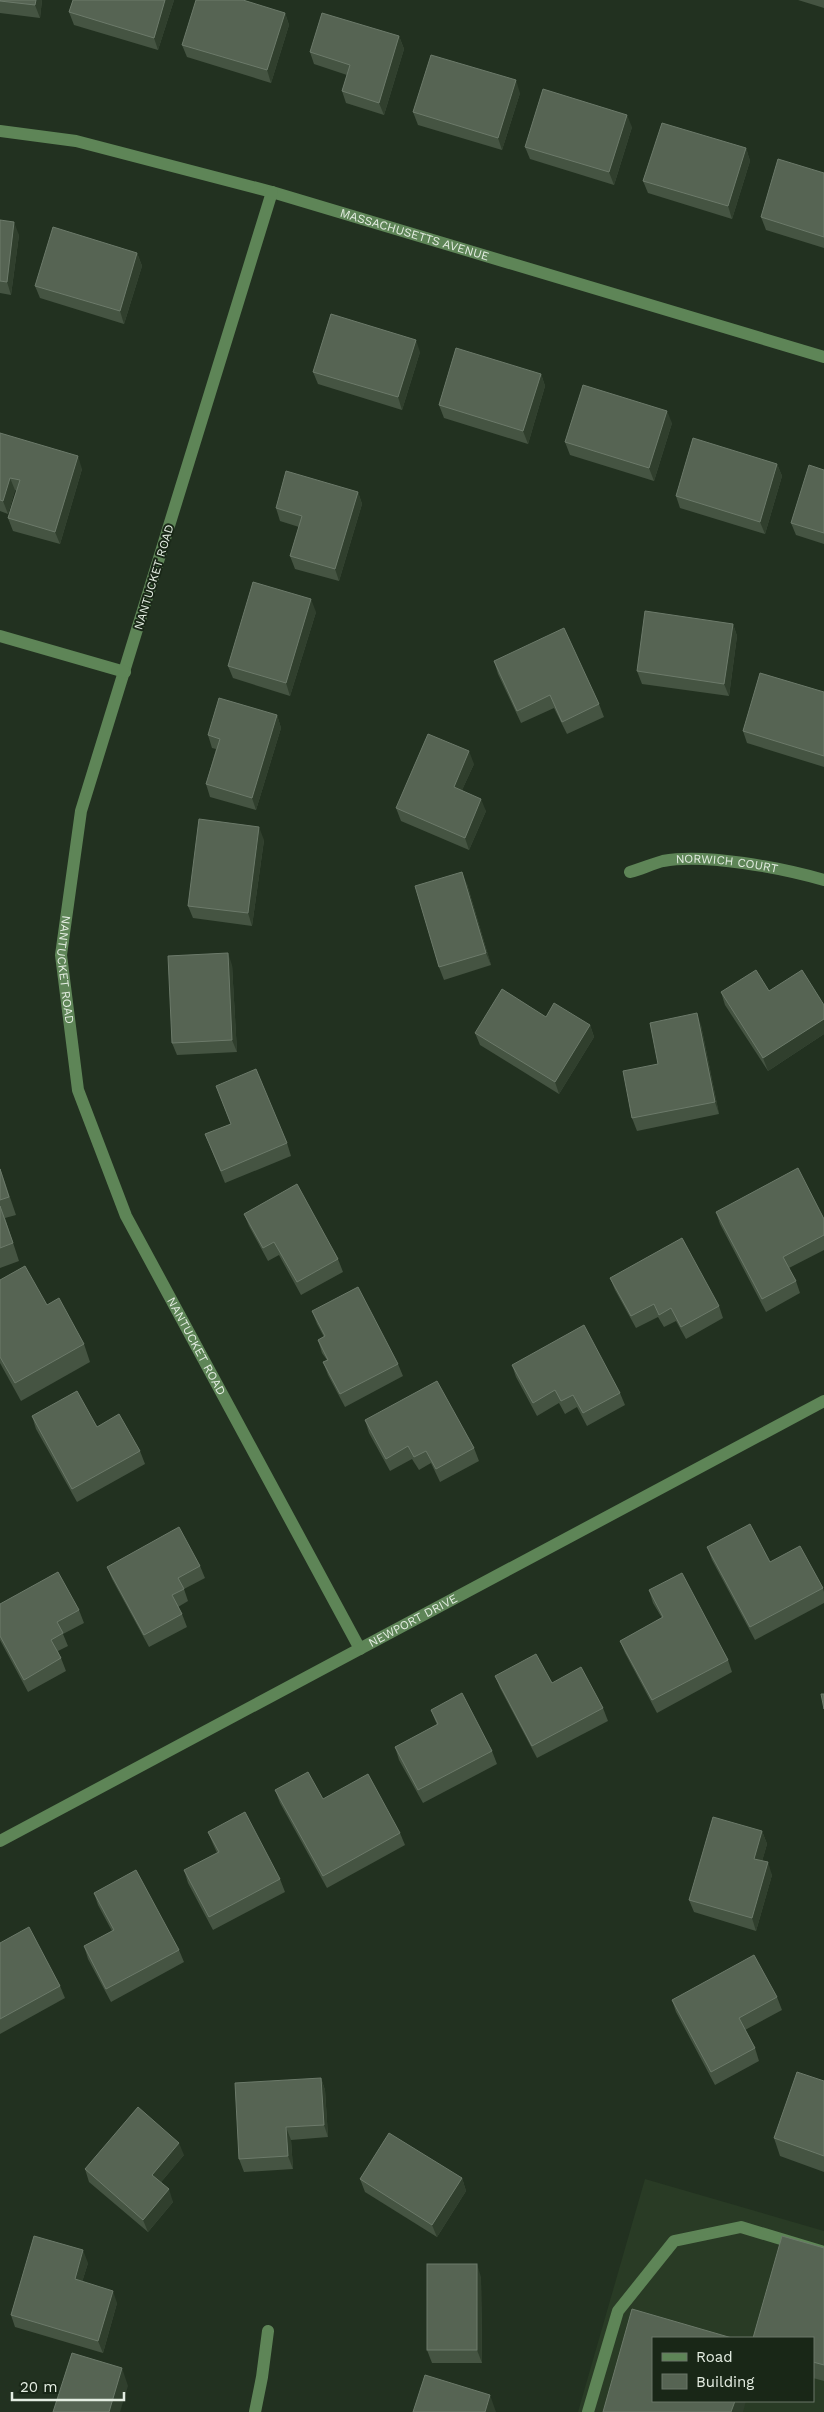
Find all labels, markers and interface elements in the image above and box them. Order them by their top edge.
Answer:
street label: MASSACHUSETTS AVENUE [338,206,491,264]
street label: NANTUCKET ROAD [131,523,177,631]
street label: NORWICH COURT [675,852,779,876]
street label: NANTUCKET ROAD [54,915,77,1025]
street label: NANTUCKET ROAD [164,1295,228,1398]
street label: NEWPORT DRIVE [366,1591,460,1650]
legend [652,2337,814,2402]
text: Road [696,2348,733,2366]
scale bar [12,2370,125,2402]
text: Building [696,2373,754,2391]
text: 20 m [20,2378,58,2396]

